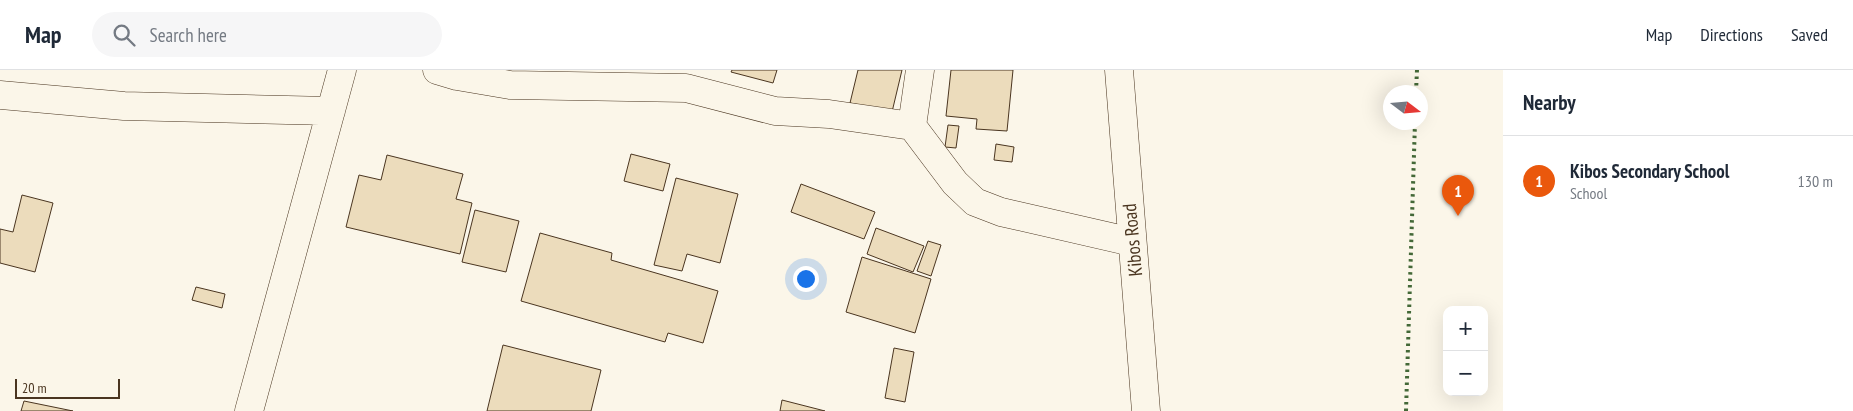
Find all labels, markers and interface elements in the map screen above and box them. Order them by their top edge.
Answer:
search box [92,12,442,57]
text: Map [25,19,62,50]
icon: search [110,21,138,49]
text: Search here [150,23,227,47]
text: Map [1646,23,1672,46]
text: Directions [1700,23,1763,46]
text: Saved [1791,23,1828,46]
north arrow [1383,85,1428,130]
text: Nearby [1523,89,1576,116]
text: Kibos Secondary School [1570,159,1729,183]
text: 1 [1535,171,1543,191]
text: 130 m [1798,171,1833,191]
pin: 1 [1442,175,1474,216]
text: School [1570,183,1607,203]
street label: Kibos Road [1117,203,1147,277]
your location [793,266,819,292]
map controls [1443,306,1488,396]
button: + [1443,306,1488,351]
button: − [1443,351,1488,396]
scale bar [15,376,120,399]
text: 20 m [22,379,47,397]

